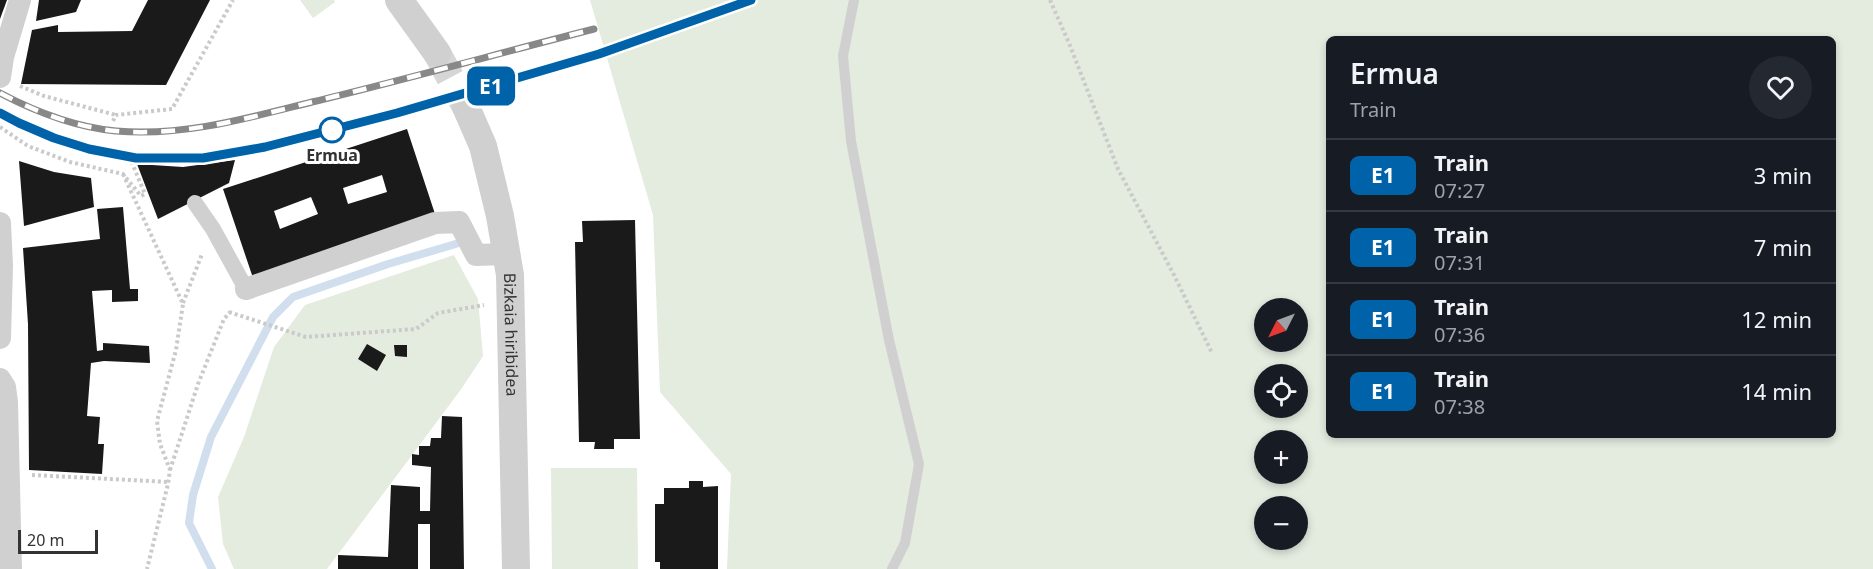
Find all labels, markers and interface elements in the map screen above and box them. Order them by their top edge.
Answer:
text: Ermua [1350,54,1439,92]
button: heart [1749,56,1812,119]
line badge: E1 [464,66,518,106]
text: E1 [479,72,503,100]
text: Train [1350,96,1397,123]
marker: Ermua [319,117,345,143]
place label: Ermua [306,144,358,166]
text: Train [1434,147,1489,177]
text: 3 min [1754,160,1812,190]
text: E1 [1371,161,1395,189]
text: 07:27 [1434,177,1485,204]
text: Train [1434,219,1489,249]
text: 7 min [1754,232,1812,262]
text: E1 [1371,233,1395,261]
text: 07:31 [1434,249,1485,276]
street label: Bizkaia hiribidea [499,273,523,397]
text: Train [1434,291,1489,321]
north arrow [1254,298,1308,352]
map controls [1254,298,1308,550]
text: 12 min [1741,304,1812,334]
text: E1 [1371,305,1395,333]
text: 07:36 [1434,321,1485,348]
text: Train [1434,363,1489,393]
button: locate [1254,364,1308,418]
text: 14 min [1741,376,1812,406]
text: E1 [1371,377,1395,405]
text: 07:38 [1434,393,1485,420]
button: + [1254,430,1308,484]
button: − [1254,496,1308,550]
scale bar [18,527,98,554]
text: 20 m [27,529,64,551]

